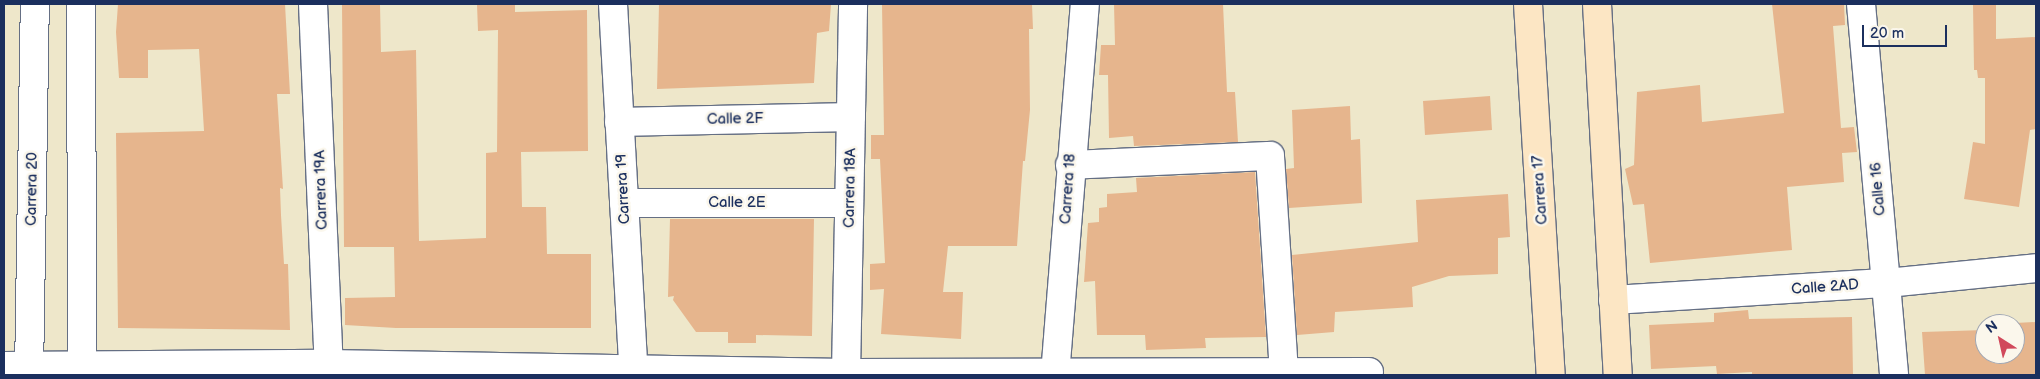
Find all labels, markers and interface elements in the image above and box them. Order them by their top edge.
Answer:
scale bar [1865,15,1950,47]
text: 20 m [1870,24,1904,43]
street label: Calle 2F [707,110,763,128]
street label: Carrera 18A [840,148,860,228]
street label: Carrera 19A [311,150,331,230]
street label: Carrera 20 [22,152,42,226]
street label: Carrera 19 [612,153,634,225]
street label: Carrera 18 [1057,153,1079,225]
street label: Carrera 17 [1529,155,1551,225]
street label: Calle 16 [1867,161,1889,217]
street label: Calle 2E [708,194,766,212]
street label: Calle 2AD [1791,276,1859,298]
north arrow [1975,314,2025,364]
text: N [1982,317,2001,337]

